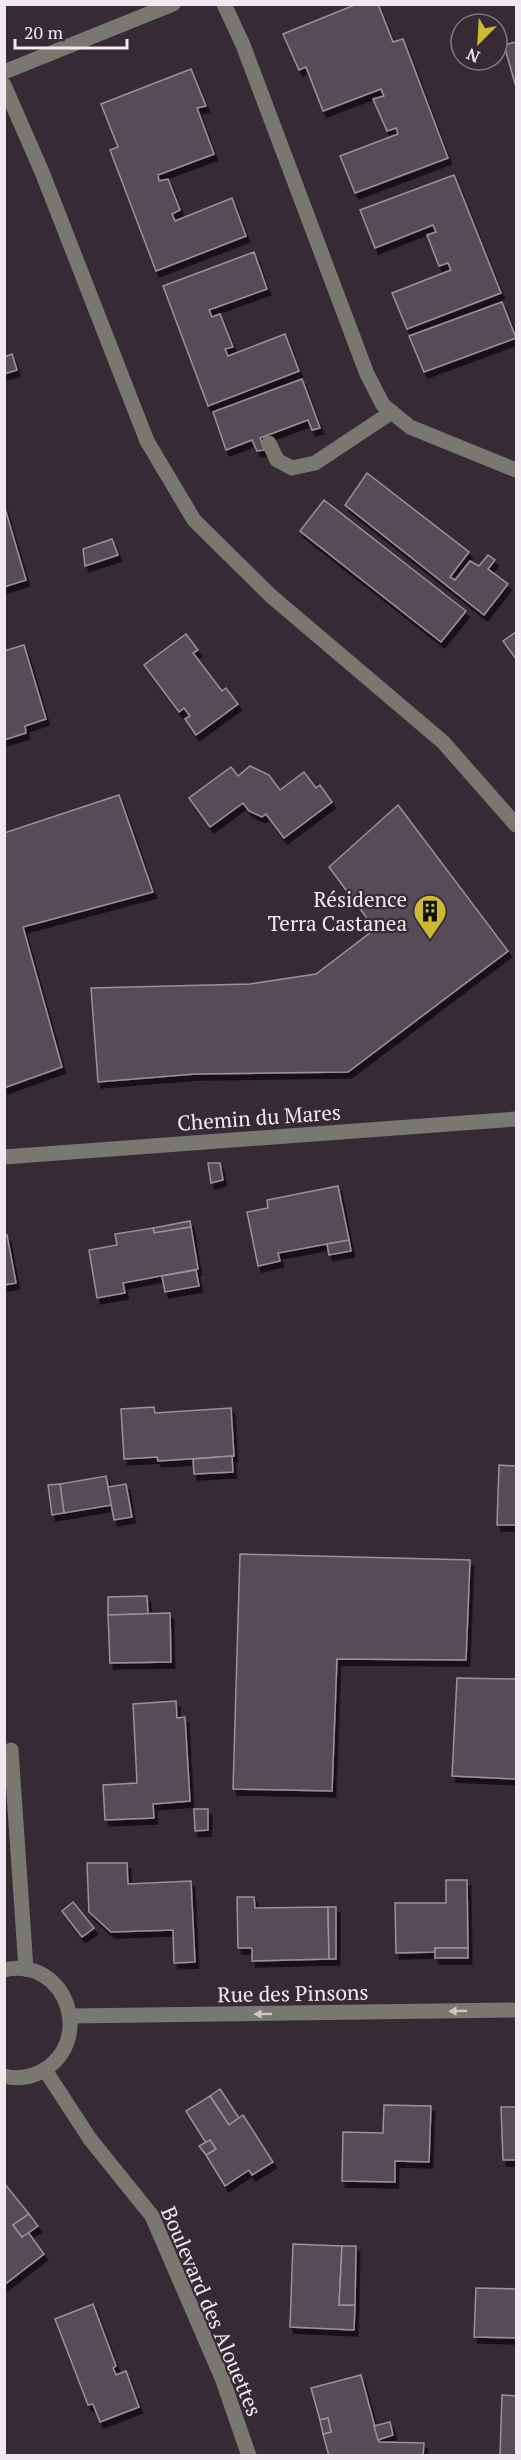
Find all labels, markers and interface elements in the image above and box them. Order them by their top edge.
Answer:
scale bar [15,12,128,50]
north arrow [449,12,509,72]
text: 20 m [24,20,64,44]
text: N [463,43,483,68]
place label: Résidence Terra Castanea [268,885,407,937]
building icon: Résidence Terra Castanea [412,893,448,940]
street label: Chemin du Mares [176,1097,342,1137]
street label: Rue des Pinsons [217,1978,369,2008]
one-way arrow [449,2006,468,2016]
one-way arrow [254,2010,273,2019]
street label: Boulevard des Alouettes [155,2202,269,2420]

